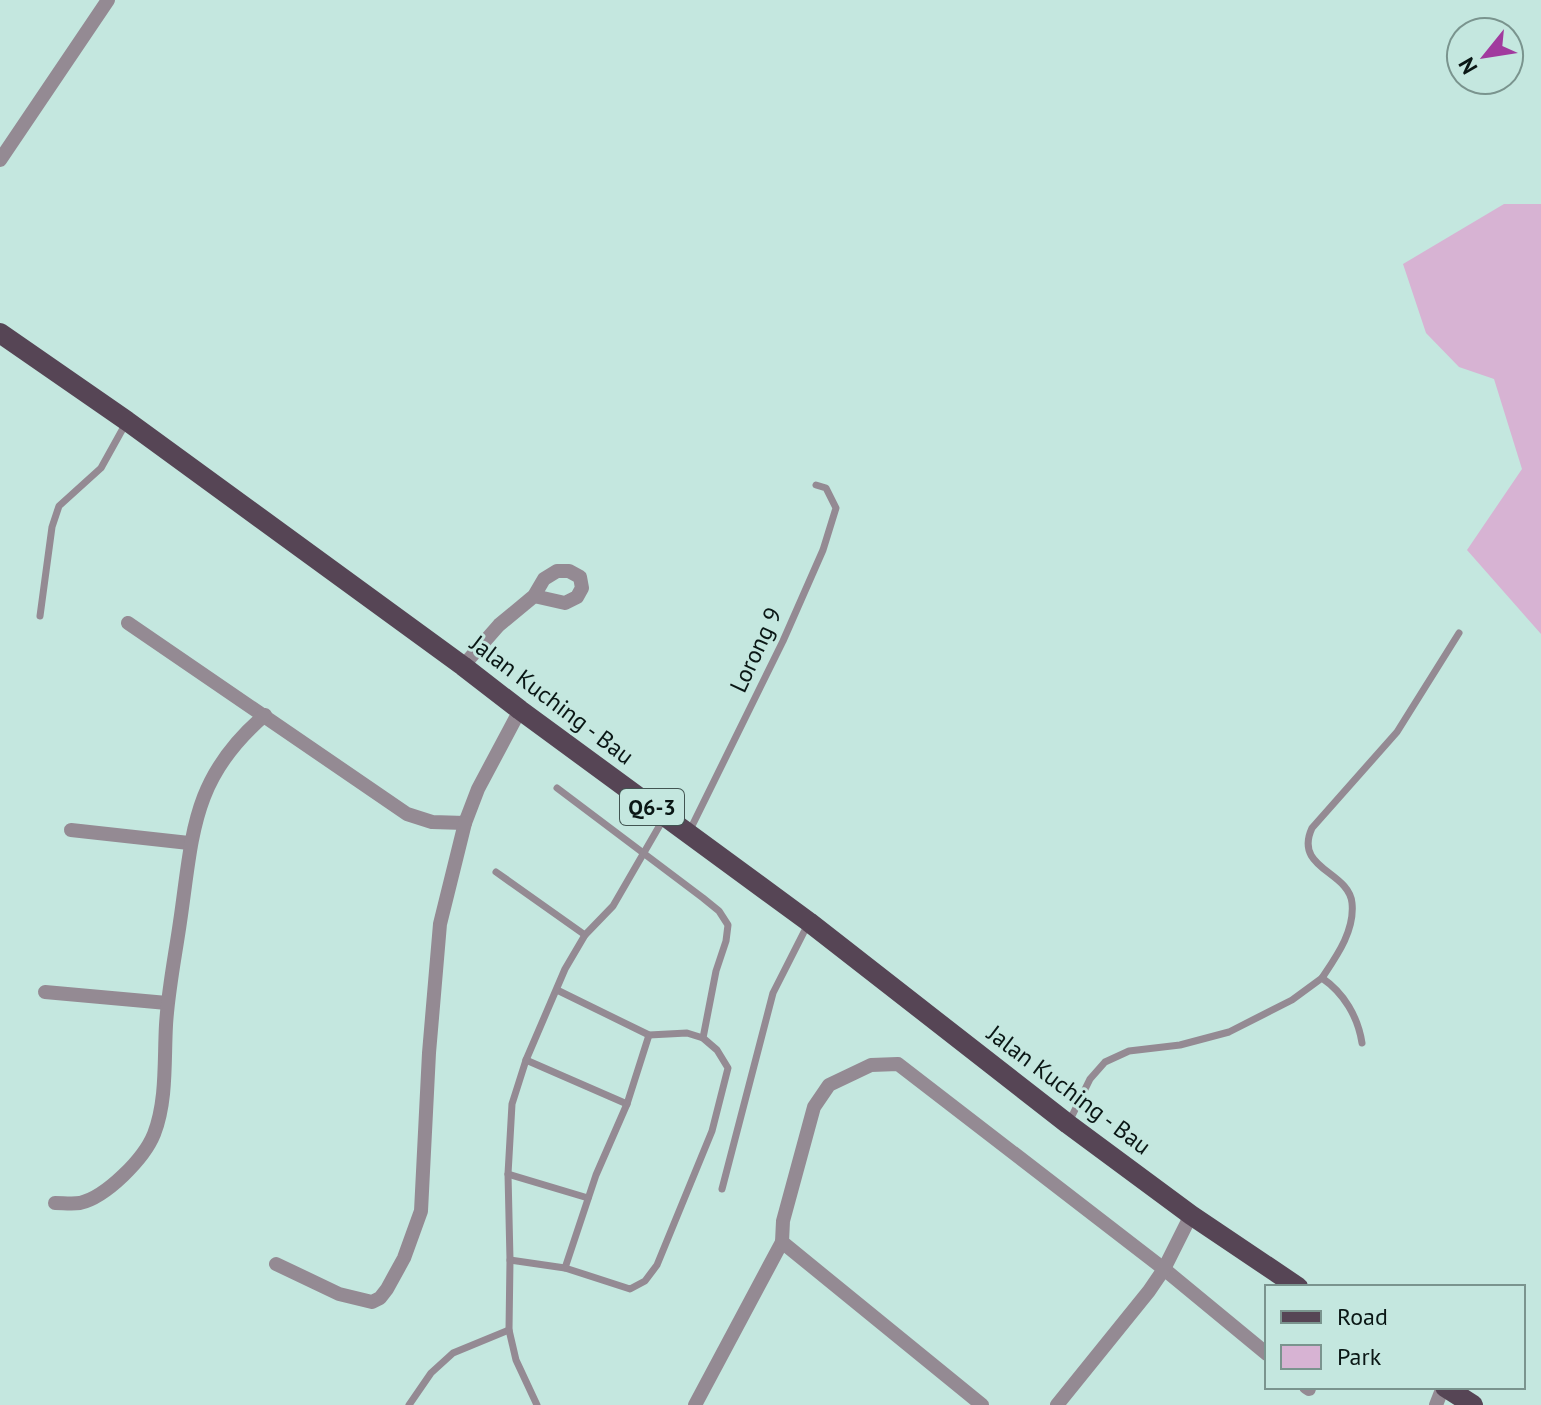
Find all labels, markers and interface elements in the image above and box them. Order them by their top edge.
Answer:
north arrow [1445,16,1525,96]
text: N [1452,53,1483,79]
street label: Lorong 9 [722,602,789,697]
street label: Jalan Kuching - Bau [463,627,640,771]
road number: Q6-3 [620,789,684,825]
street label: Jalan Kuching - Bau [980,1017,1157,1161]
legend [1265,1285,1525,1389]
text: Road [1337,1301,1388,1332]
text: Park [1337,1341,1382,1372]

